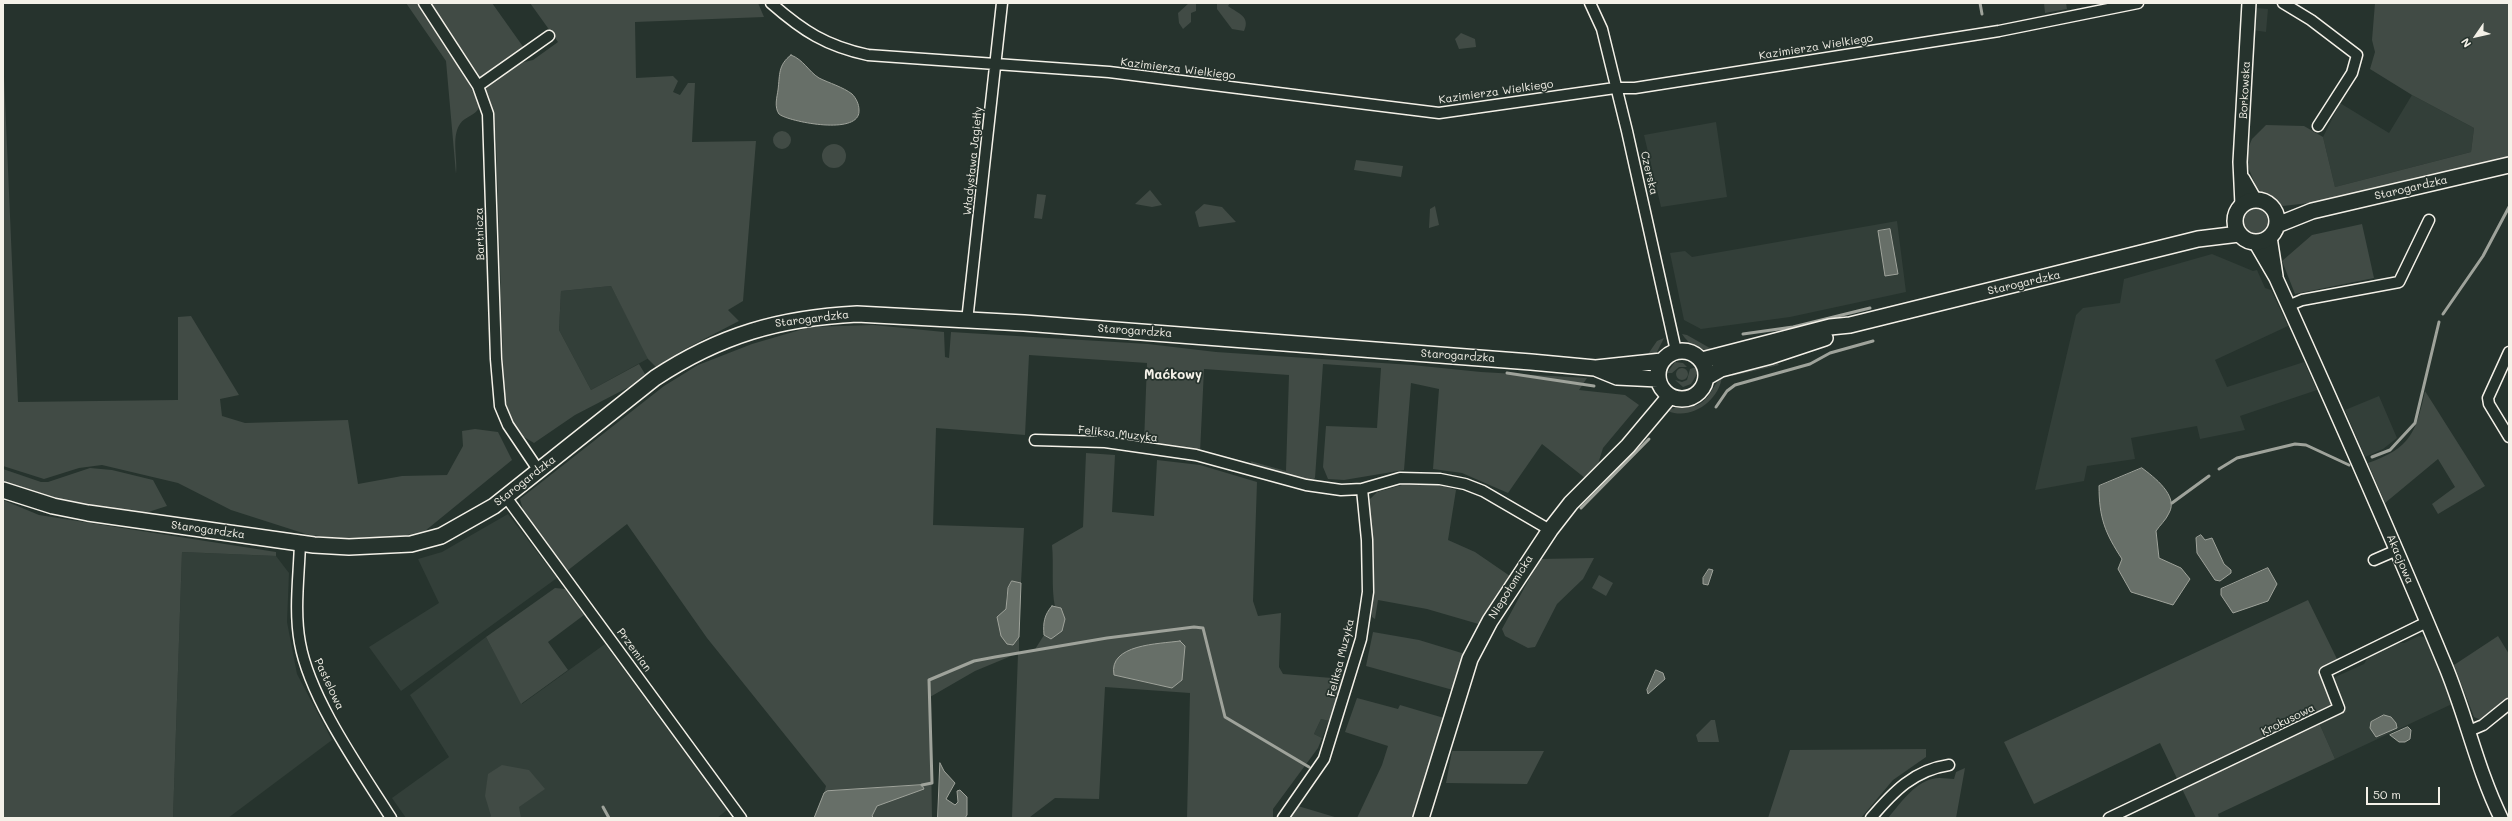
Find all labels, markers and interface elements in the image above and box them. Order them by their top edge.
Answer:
north arrow [2456,16,2496,56]
street label: Kazimierza Wielkiego [1758,31,1874,63]
text: N [2457,35,2474,51]
street label: Kazimierza Wielkiego [1120,55,1236,83]
street label: Borkowska [2237,61,2253,119]
street label: Kazimierza Wielkiego [1438,77,1554,107]
street label: Władysława Jagiełły [961,106,985,216]
street label: Czerska [1638,150,1660,196]
street label: Starogardzka [2373,173,2449,203]
street label: Bartnicza [472,207,488,261]
street label: Starogardzka [1986,268,2062,298]
street label: Starogardzka [774,308,850,330]
street label: Starogardzka [1097,322,1173,340]
street label: Starogardzka [1420,347,1496,365]
district label: Maćkowy [1144,367,1202,383]
street label: Feliksa Muzyka [1078,423,1158,445]
street label: Starogardzka [492,453,558,509]
street label: Starogardzka [170,518,246,542]
street label: Akacjowa [2384,532,2416,586]
street label: Niepołomicka [1486,553,1536,621]
street label: Feliksa Muzyka [1325,618,1357,698]
street label: Przemian [614,626,654,674]
street label: Pastelowa [311,656,347,712]
street label: Krokusowa [2259,701,2317,739]
scale bar [2368,779,2442,805]
text: 50 m [2373,786,2401,802]

